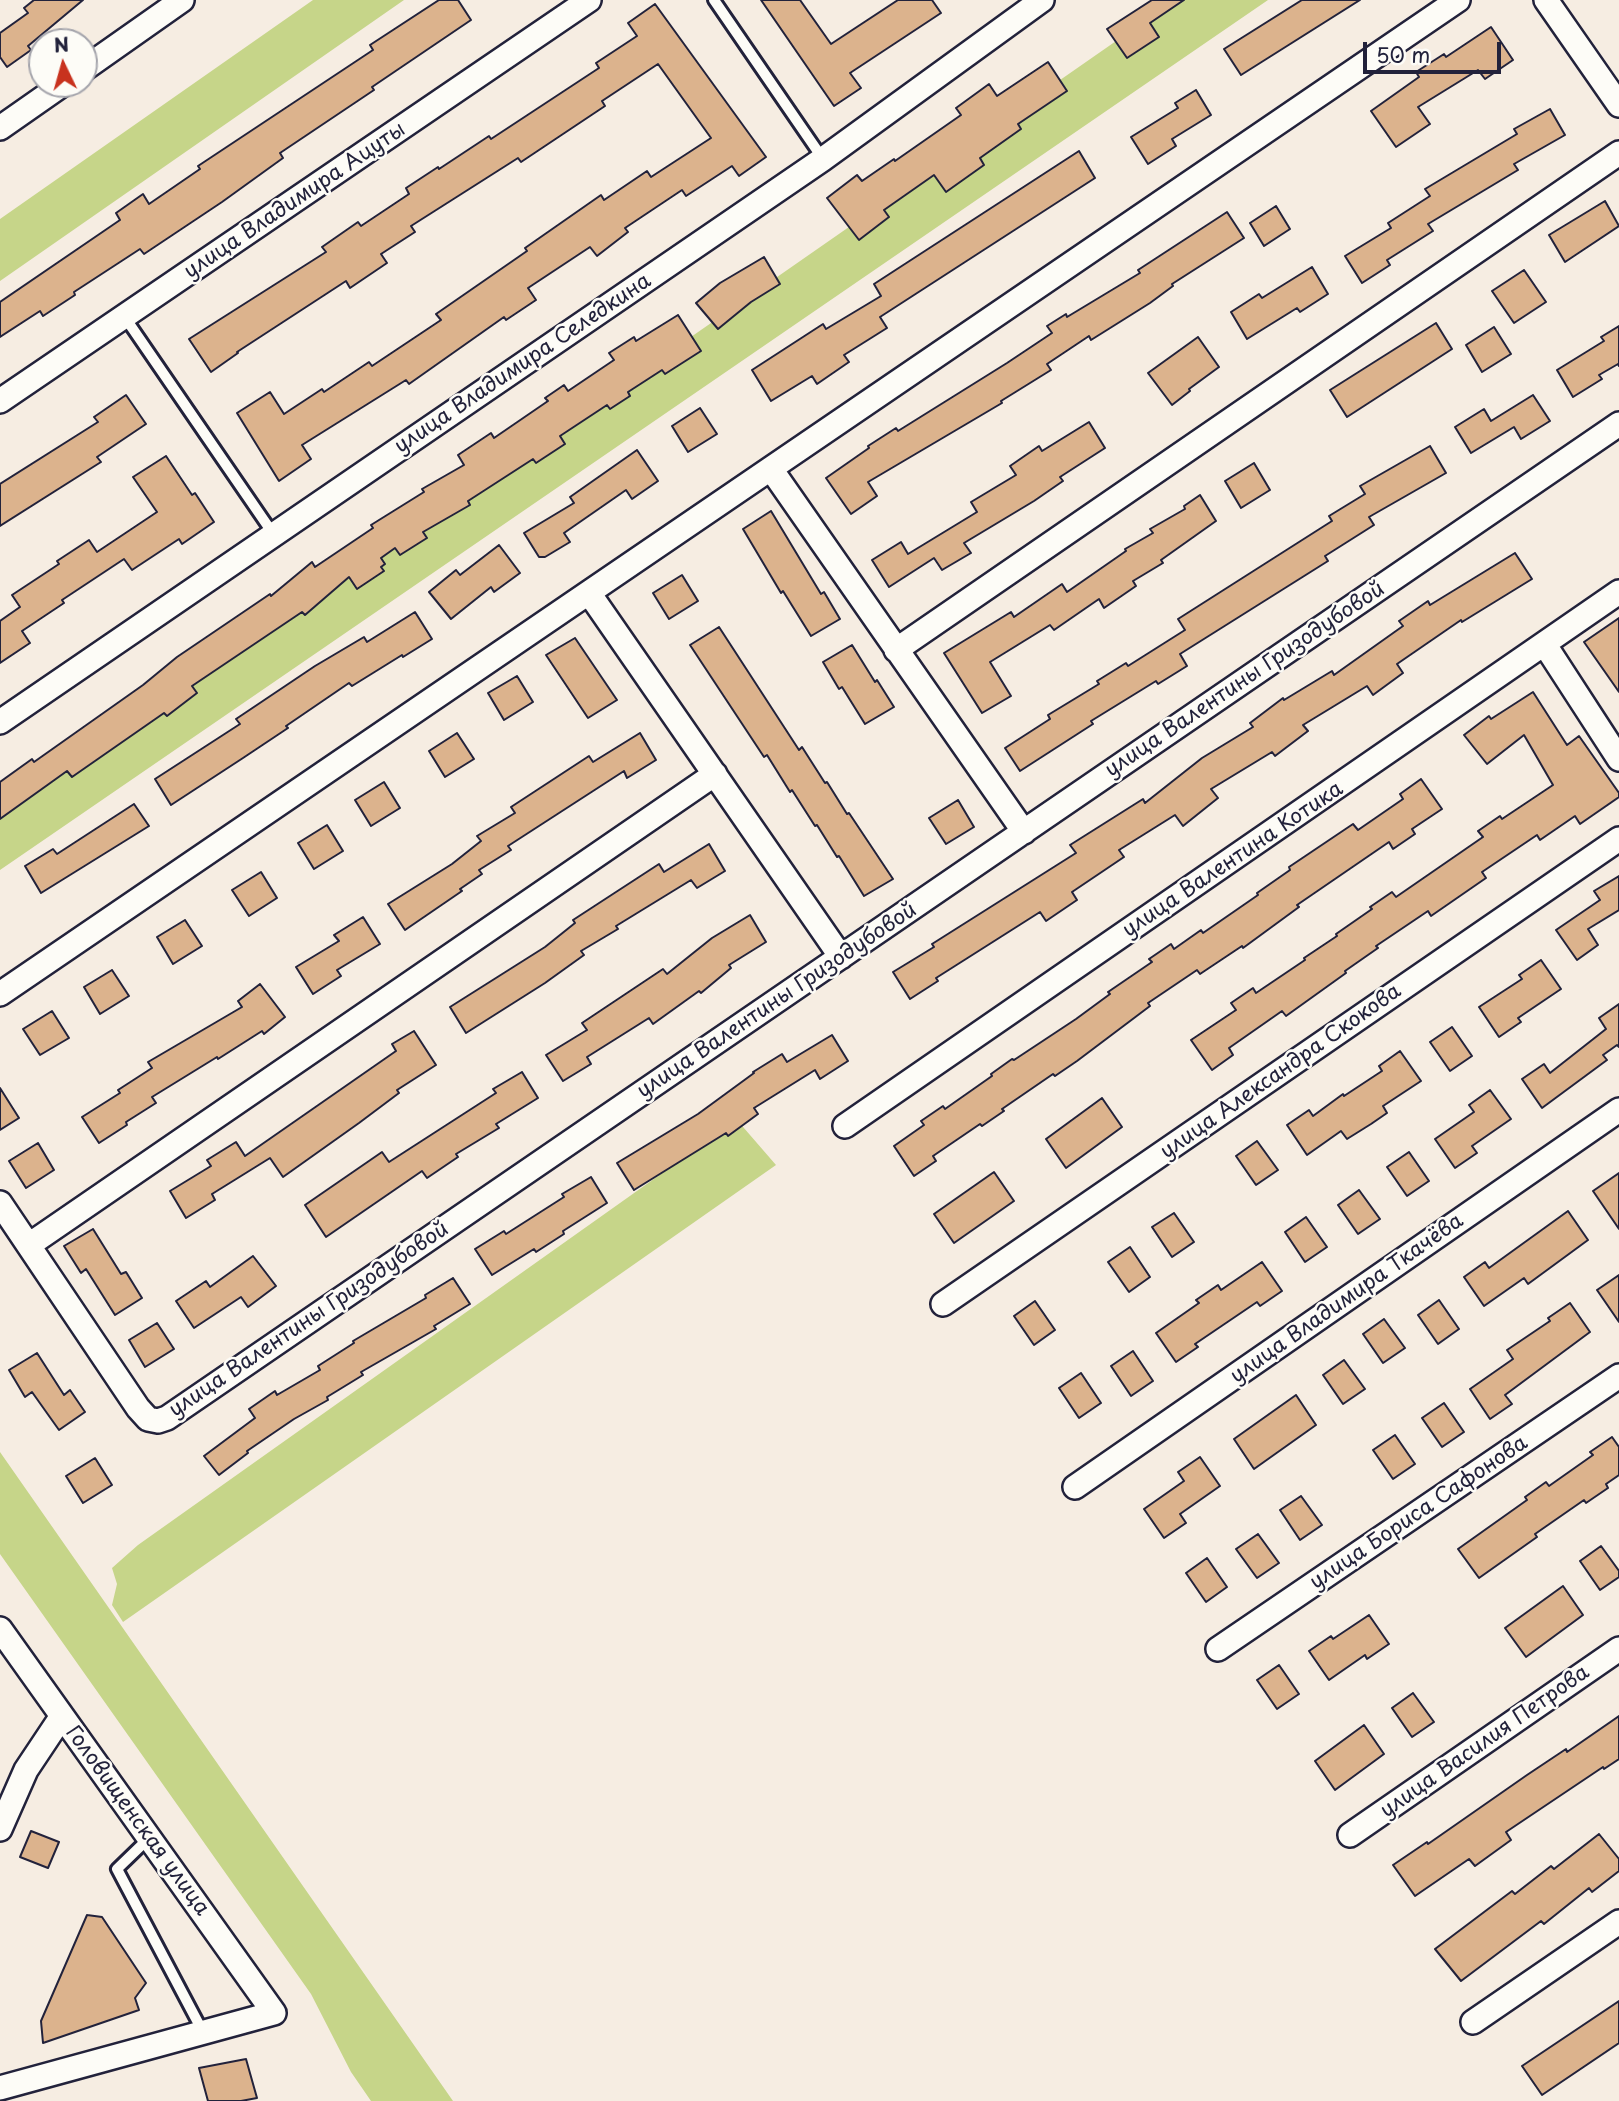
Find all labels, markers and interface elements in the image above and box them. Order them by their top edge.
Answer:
north arrow [28,28,98,98]
scale bar [1367,28,1505,72]
text: N [53,29,70,59]
text: 50 m [1376,38,1430,70]
street label: улица Владимира Ацуты [179,117,411,285]
street label: улица Владимира Селедкина [390,269,656,459]
street label: улица Валентины Гризодубовой [1100,577,1390,783]
street label: улица Валентина Котика [1118,777,1348,943]
street label: улица Валентины Гризодубовой [632,898,922,1104]
street label: улица Александра Скокова [1156,979,1406,1165]
street label: улица Владимира Ткачёва [1226,1209,1468,1389]
street label: улица Валентины Гризодубовой [164,1217,454,1423]
street label: улица Бориса Сафонова [1305,1431,1533,1595]
street label: улица Василия Петрова [1376,1660,1594,1824]
street label: Головищенская улица [60,1721,214,1921]

